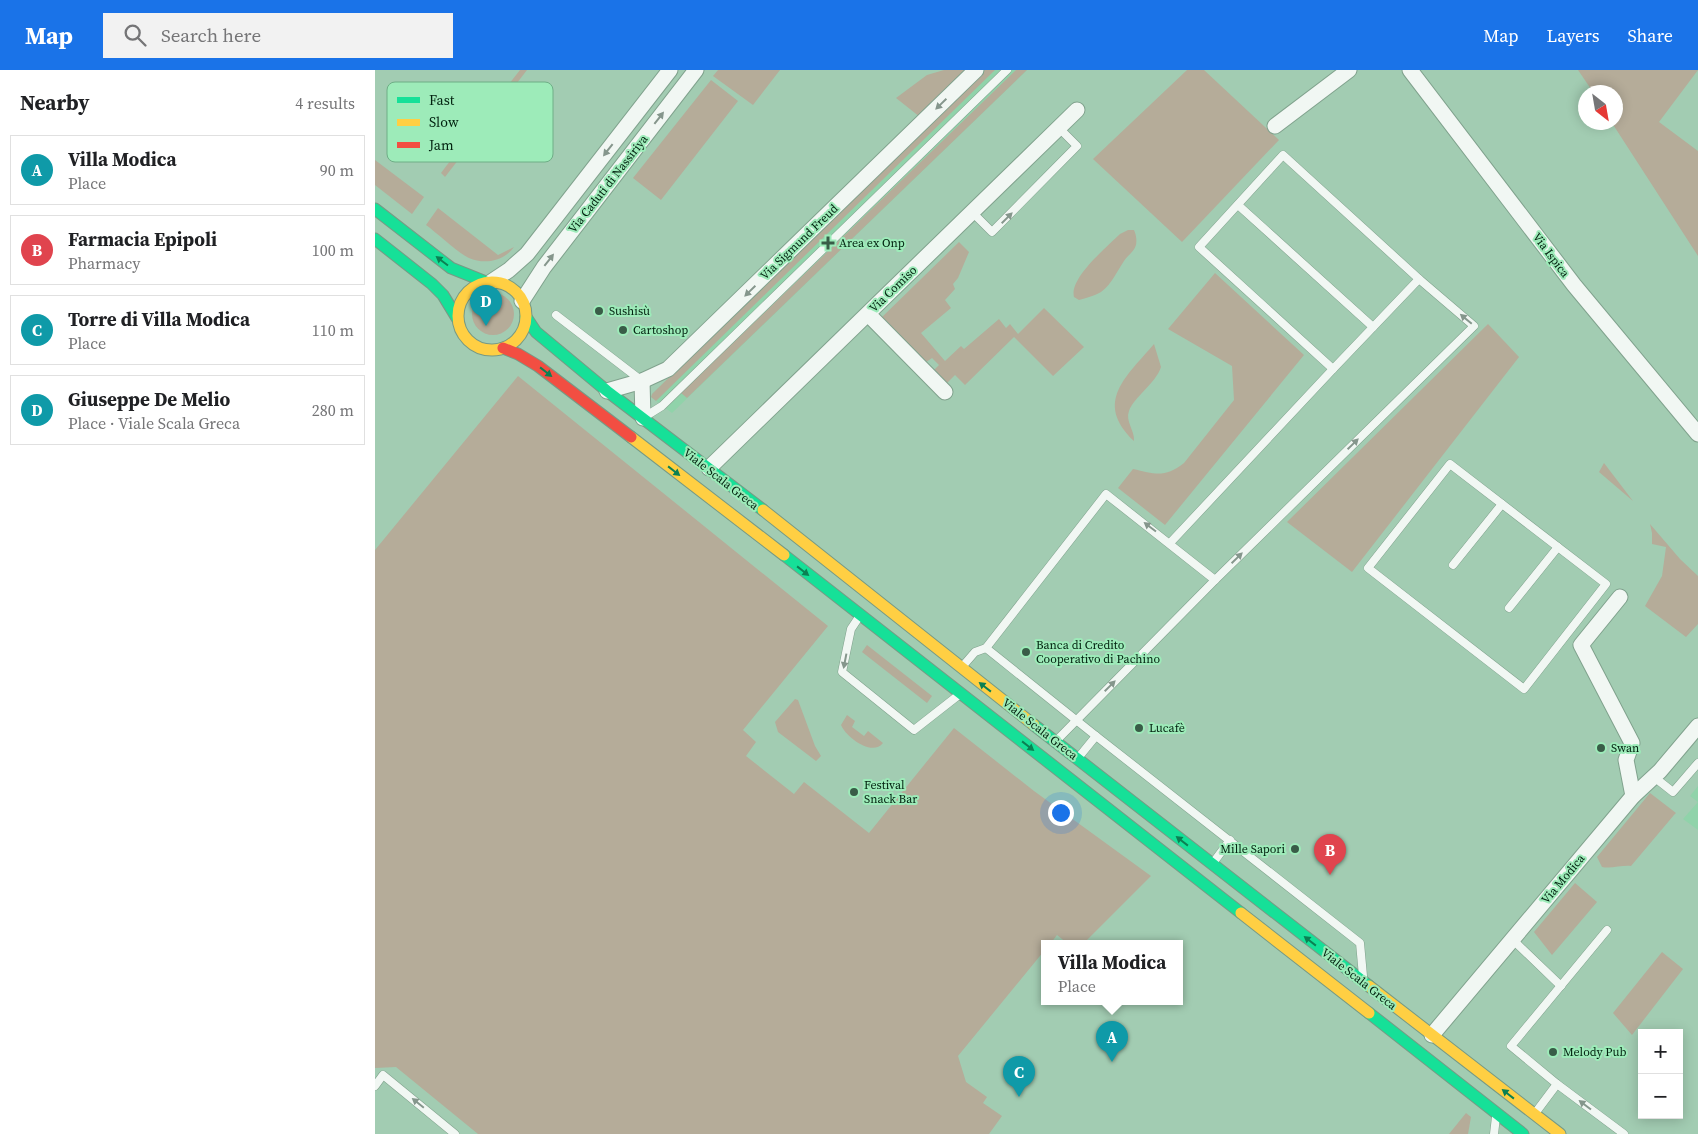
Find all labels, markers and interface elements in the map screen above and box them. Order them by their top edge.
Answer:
search box [103,13,453,58]
text: Map [25,19,73,52]
icon: search [121,21,149,49]
text: Search here [161,22,261,48]
text: Map [1483,23,1518,48]
text: Layers [1546,23,1599,48]
text: Share [1627,23,1673,48]
legend [387,82,553,162]
north arrow [1578,85,1623,130]
text: Nearby [20,88,90,117]
text: Fast [429,90,455,110]
text: 4 results [295,92,355,114]
one-way arrow [936,98,948,110]
text: Slow [429,112,459,132]
one-way arrow [654,112,665,125]
street label: Via Caduti di Nassiriya [565,131,652,236]
text: Jam [428,135,454,155]
one-way arrow [603,143,613,157]
text: Villa Modica [68,146,176,172]
text: A [32,159,42,181]
text: 90 m [320,159,354,181]
text: Place [68,172,106,194]
street label: Via Sigmund Freud [757,201,841,283]
one-way arrow [1001,212,1013,224]
text: Farmacia Epipoli [68,226,217,252]
street label: Via Ispica [1529,229,1574,281]
place label: Area ex Onp [839,235,905,251]
marker: Area ex Onp [821,236,835,250]
text: B [32,239,42,261]
text: 100 m [312,239,354,261]
text: Pharmacy [68,252,140,274]
one-way arrow [544,253,554,267]
one-way arrow [436,256,449,267]
street label: Via Comiso [866,262,921,316]
one-way arrow [744,284,756,296]
pin: D [470,285,502,326]
place label: Sushisù [609,303,650,319]
marker: Sushisù [593,305,605,317]
text: Torre di Villa Modica [68,306,250,332]
one-way arrow [1460,314,1472,325]
text: C [32,319,42,341]
text: 110 m [312,319,354,341]
place label: Cartoshop [633,322,688,338]
marker: Cartoshop [617,324,629,336]
text: Place [68,332,106,354]
one-way arrow [539,366,552,377]
text: Giuseppe De Melio [68,386,230,412]
text: D [31,399,43,421]
text: 280 m [312,399,354,421]
text: Place · Viale Scala Greca [68,412,240,434]
one-way arrow [1347,439,1359,451]
street label: Viale Scala Greca [680,444,763,514]
one-way arrow [667,466,680,477]
one-way arrow [1144,522,1157,533]
one-way arrow [1231,552,1243,564]
one-way arrow [796,565,809,576]
place label: Banca di Credito Cooperativo di Pachino [1036,637,1160,667]
marker: Banca di Credito Cooperativo di Pachino [1020,646,1032,658]
one-way arrow [841,653,849,668]
one-way arrow [1104,680,1116,692]
one-way arrow [978,682,992,692]
street label: Viale Scala Greca [999,694,1082,764]
place label: Lucafè [1149,720,1185,736]
marker: Lucafè [1133,722,1145,734]
one-way arrow [1021,740,1034,751]
place label: Swan [1611,740,1639,756]
marker: Swan [1595,742,1607,754]
place label: Festival Snack Bar [864,777,917,807]
marker: Festival Snack Bar [848,786,860,798]
your location [1048,800,1074,826]
pin: B [1314,834,1346,875]
one-way arrow [1175,836,1189,846]
place label: Mille Sapori [1220,841,1285,857]
marker: Mille Sapori [1289,843,1301,855]
street label: Via Modica [1538,850,1589,907]
one-way arrow [1304,935,1317,946]
popup [1041,940,1183,1005]
street label: Viale Scala Greca [1318,944,1401,1014]
text: Villa Modica [1058,949,1166,975]
text: Place [1058,975,1096,997]
pin: A [1096,1021,1128,1062]
map controls [1638,1029,1683,1119]
button: + [1638,1029,1683,1074]
place label: Melody Pub [1563,1044,1626,1060]
marker: Melody Pub [1547,1046,1559,1058]
pin: C [1003,1056,1035,1097]
button: − [1638,1074,1683,1119]
one-way arrow [1502,1088,1515,1099]
one-way arrow [411,1098,424,1109]
one-way arrow [1579,1099,1592,1110]

